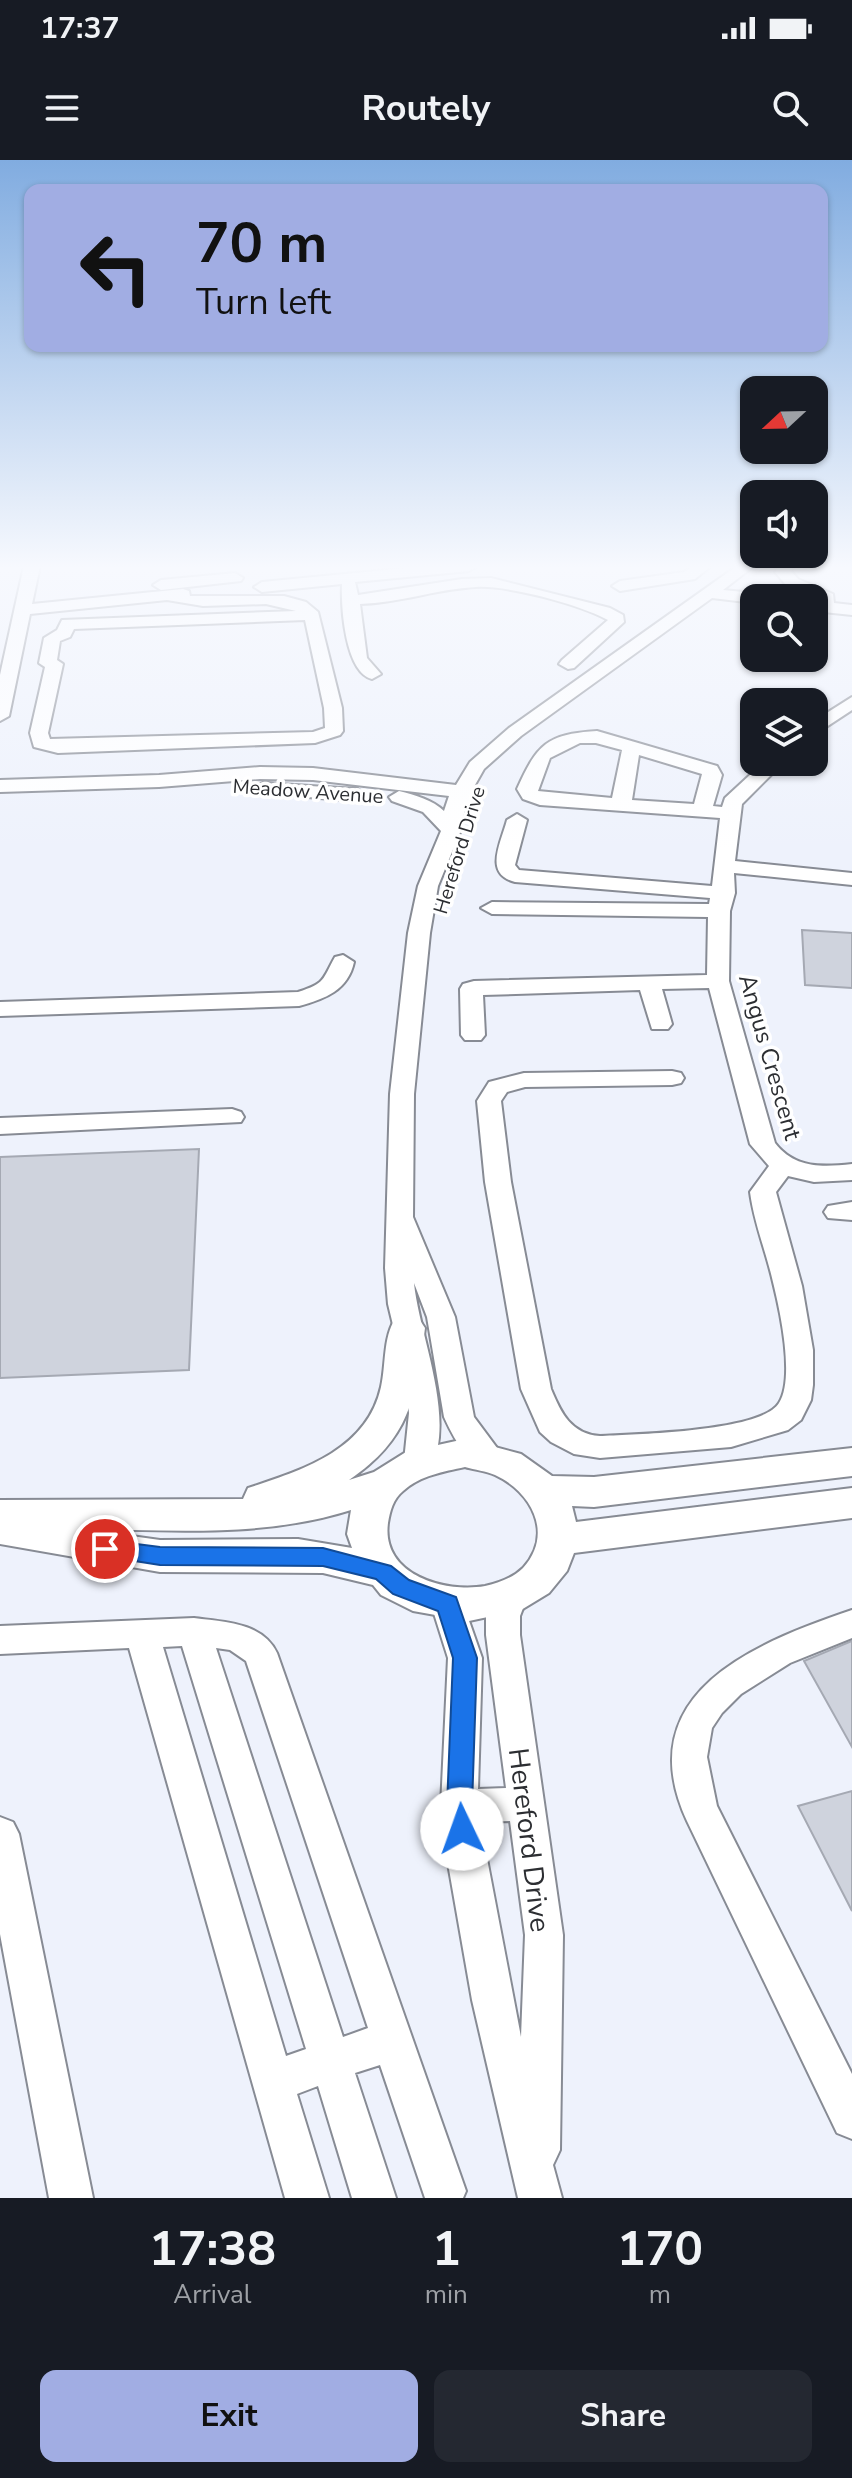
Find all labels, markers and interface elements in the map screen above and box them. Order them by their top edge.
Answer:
text: 17:37 [40,8,119,49]
text: Routely [362,84,490,133]
icon: menu [40,86,84,130]
icon: search [768,86,812,130]
text: 70 m [196,205,327,282]
icon: left [64,216,168,320]
text: Turn left [196,278,331,327]
north arrow [740,376,828,464]
map controls [740,376,828,776]
button: sound [740,480,828,568]
button: search [740,584,828,672]
button: layers [740,688,828,776]
street label: Meadow Avenue [232,773,384,810]
street label: Hereford Drive [427,783,492,917]
street label: Angus Crescent [731,970,809,1144]
pin [71,1515,139,1583]
icon: arrive [83,1527,127,1571]
street label: Hereford Drive [499,1746,559,1934]
position arrow [420,1787,504,1871]
text: 17:38 [149,2216,276,2282]
text: 1 [432,2216,461,2282]
text: 170 [617,2216,703,2282]
text: Arrival [173,2277,252,2312]
text: min [425,2277,468,2312]
text: m [649,2277,671,2312]
button: Exit [40,2370,418,2462]
button: Share [434,2370,812,2462]

